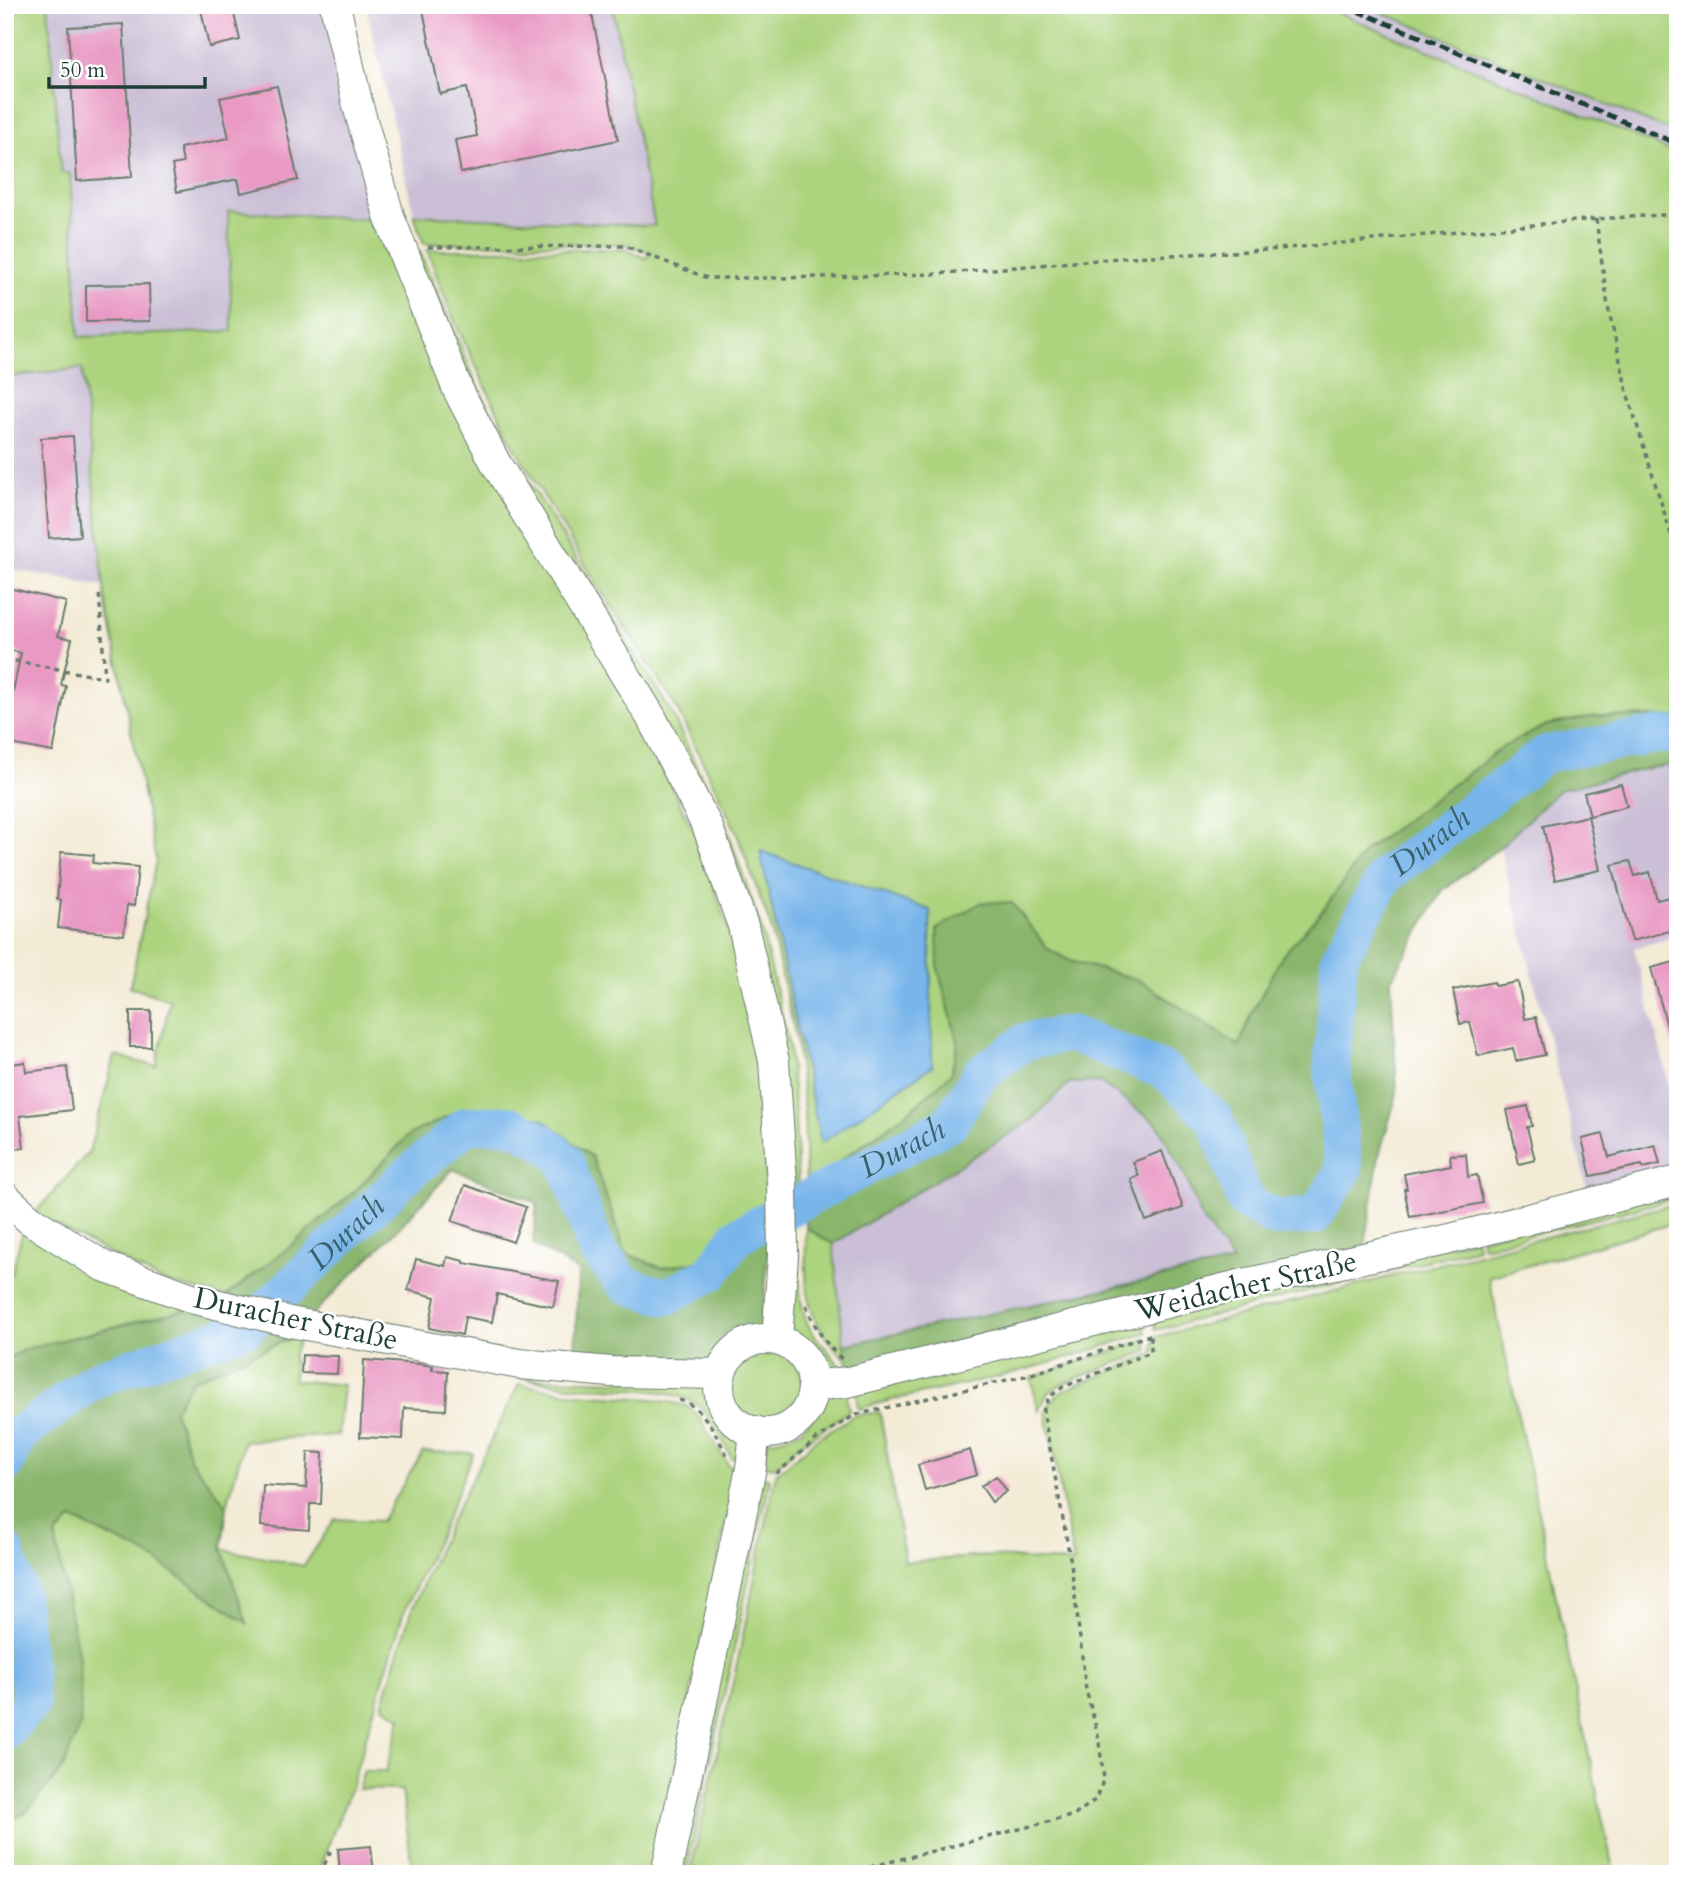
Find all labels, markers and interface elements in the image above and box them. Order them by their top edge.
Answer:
scale bar [49,46,205,90]
text: 50 m [60,56,105,85]
water label: Durach [1380,797,1480,887]
water label: Durach [852,1108,953,1189]
water label: Durach [298,1185,394,1280]
street label: Weidacher Straße [1130,1241,1361,1332]
street label: Duracher Straße [190,1277,402,1361]

